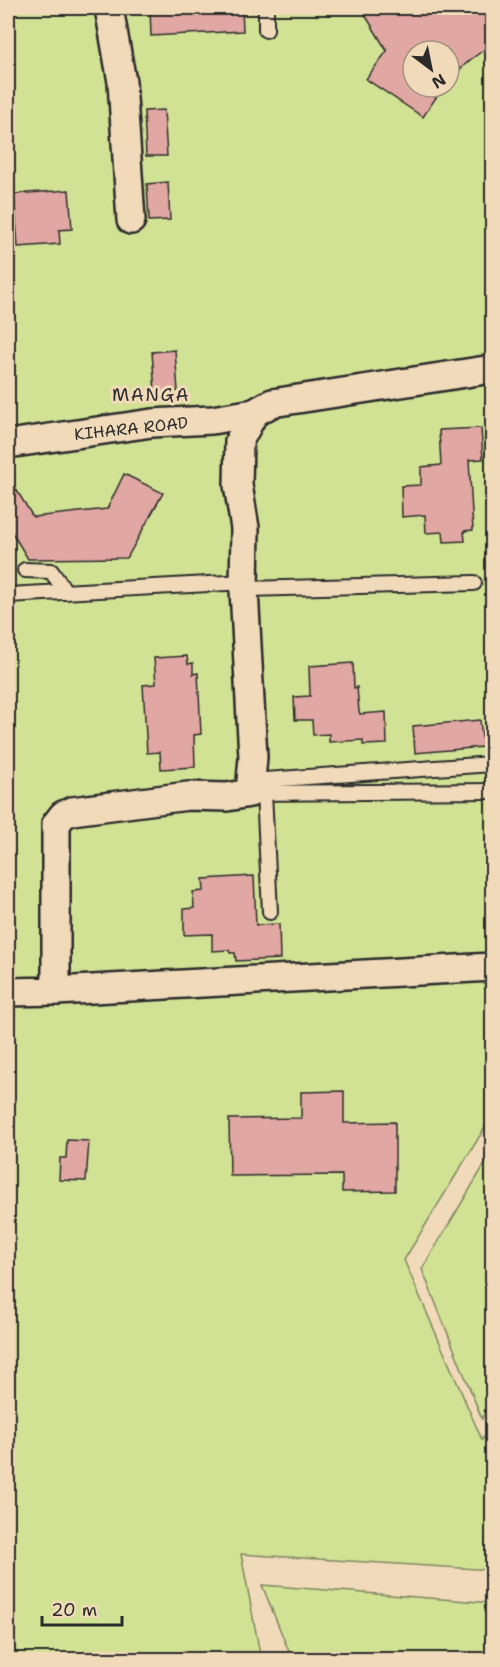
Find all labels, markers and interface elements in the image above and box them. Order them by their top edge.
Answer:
north arrow [401,39,461,99]
text: N [428,69,450,94]
district label: MANGA [112,383,190,407]
street label: KIHARA ROAD [73,412,189,445]
scale bar [42,1589,122,1627]
text: 20 m [51,1598,97,1622]

